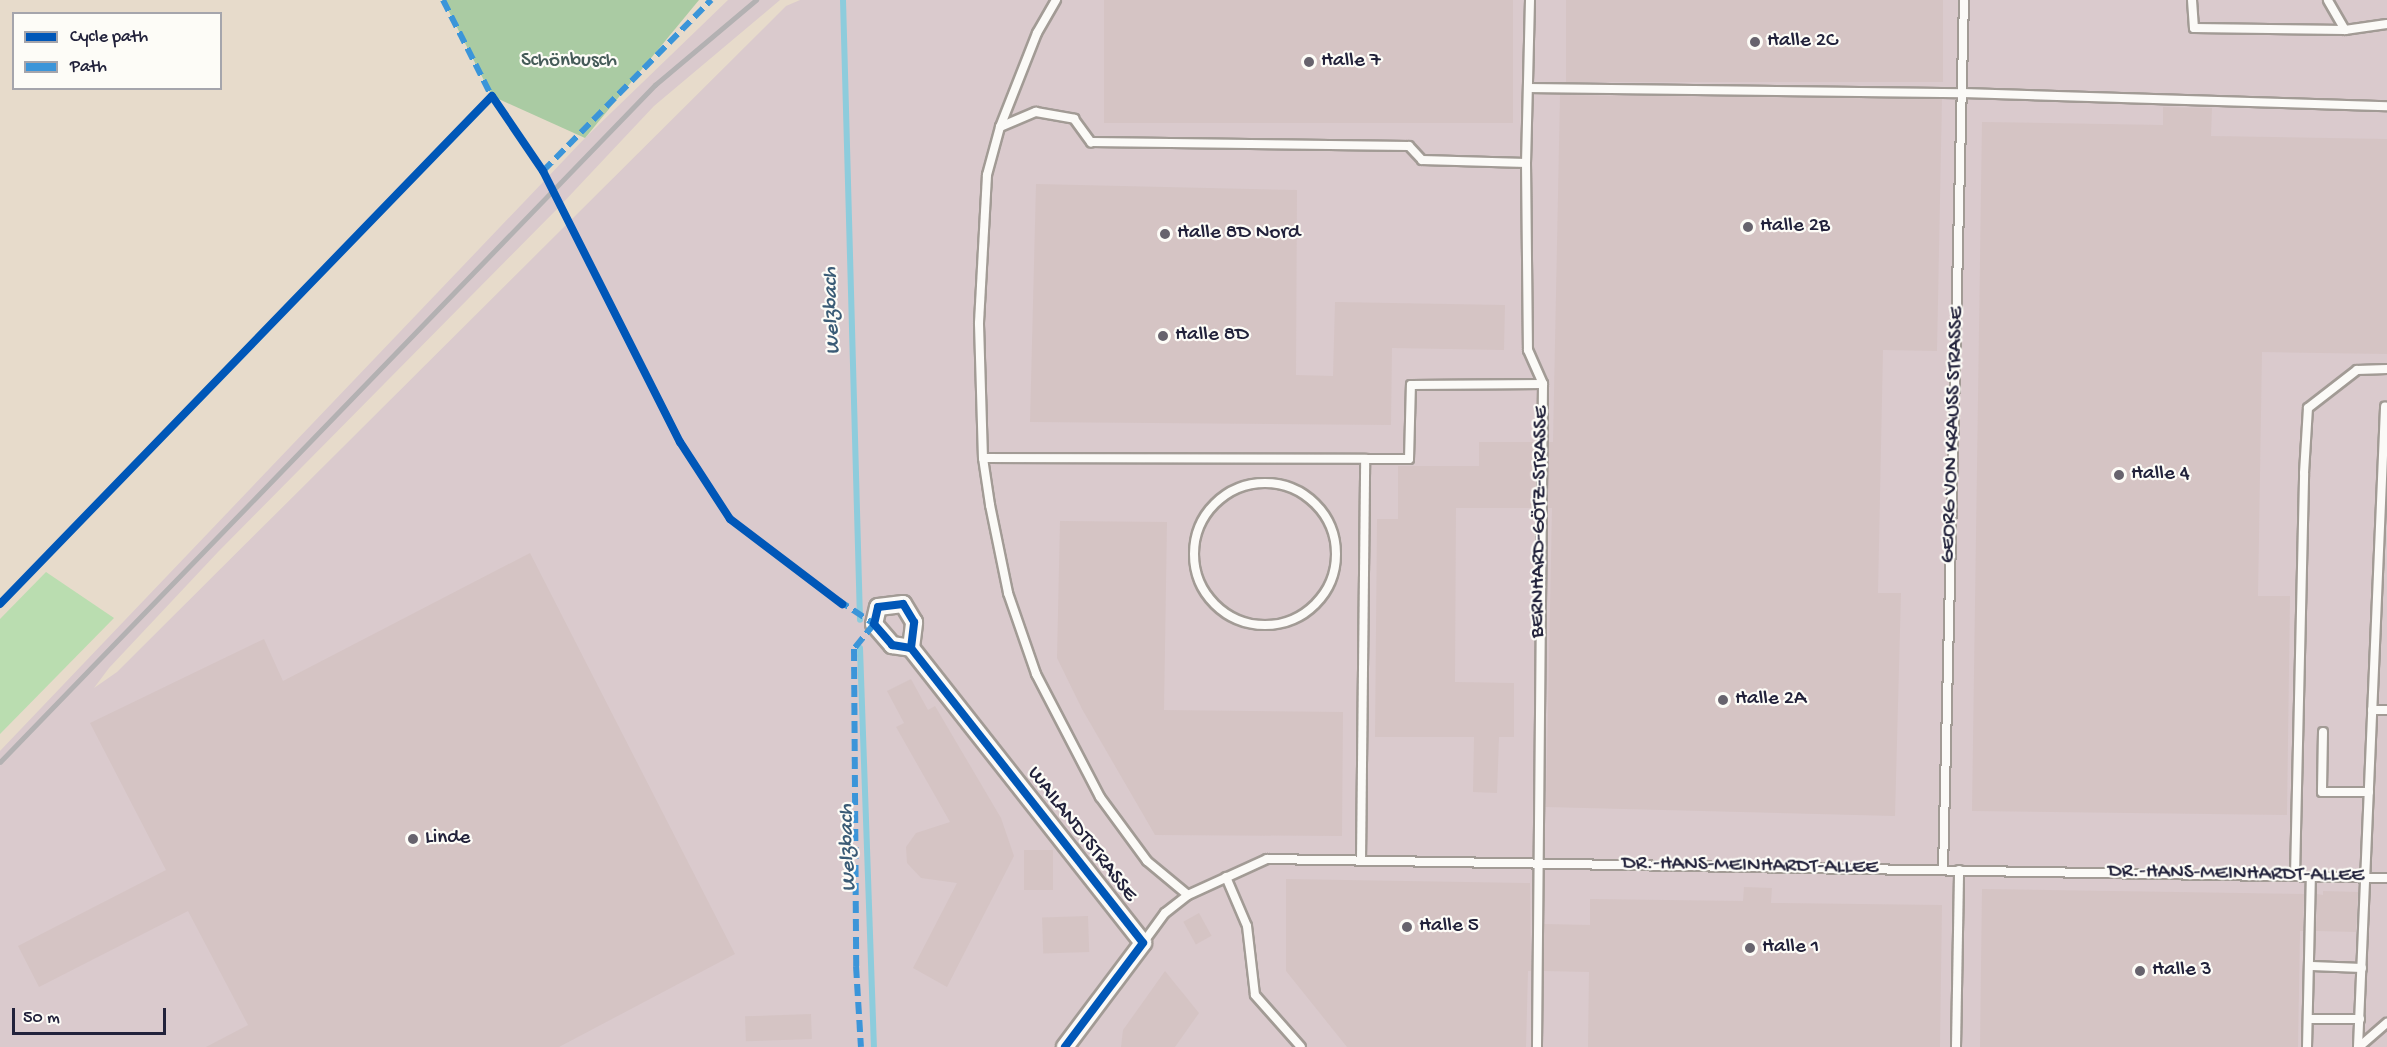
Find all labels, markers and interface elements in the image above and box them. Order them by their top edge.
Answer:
legend [12,12,222,90]
text: Cycle path [70,27,148,48]
place label: Halle 2C [1767,29,1837,55]
marker: Halle 2C [1748,35,1762,49]
park label: Schönbusch [521,49,617,75]
place label: Halle 7 [1321,49,1381,75]
marker: Halle 7 [1302,55,1316,69]
text: Path [70,57,107,78]
place label: Halle 2B [1760,214,1830,240]
marker: Halle 2B [1741,220,1755,234]
place label: Halle 8D Nord [1177,221,1300,247]
marker: Halle 8D Nord [1158,227,1172,241]
water label: Welzbach [818,267,848,355]
street label: GEORG VON KRAUSS STRASSE [1937,306,1971,564]
place label: Halle 8D [1175,323,1249,349]
marker: Halle 8D [1156,329,1170,343]
street label: BERNHARD-GÖTZ-STRASSE [1526,406,1556,638]
place label: Halle 4 [2131,462,2190,488]
marker: Halle 4 [2112,468,2126,482]
place label: Halle 2A [1735,687,1806,713]
marker: Halle 2A [1716,693,1730,707]
street label: WAILANDTSTRASSE [1020,762,1142,908]
water label: Welzbach [834,804,864,892]
place label: Linde [425,826,470,852]
marker: Linde [406,832,420,846]
street label: DR.-HANS-MEINHARDT-ALLEE [1622,852,1878,882]
street label: DR.-HANS-MEINHARDT-ALLEE [2108,860,2364,890]
place label: Halle 5 [1419,914,1479,940]
marker: Halle 5 [1400,920,1414,934]
place label: Halle 1 [1762,935,1819,961]
marker: Halle 1 [1743,941,1757,955]
place label: Halle 3 [2152,958,2212,984]
marker: Halle 3 [2133,964,2147,978]
scale bar [15,996,170,1034]
text: 50 m [23,1008,60,1029]

